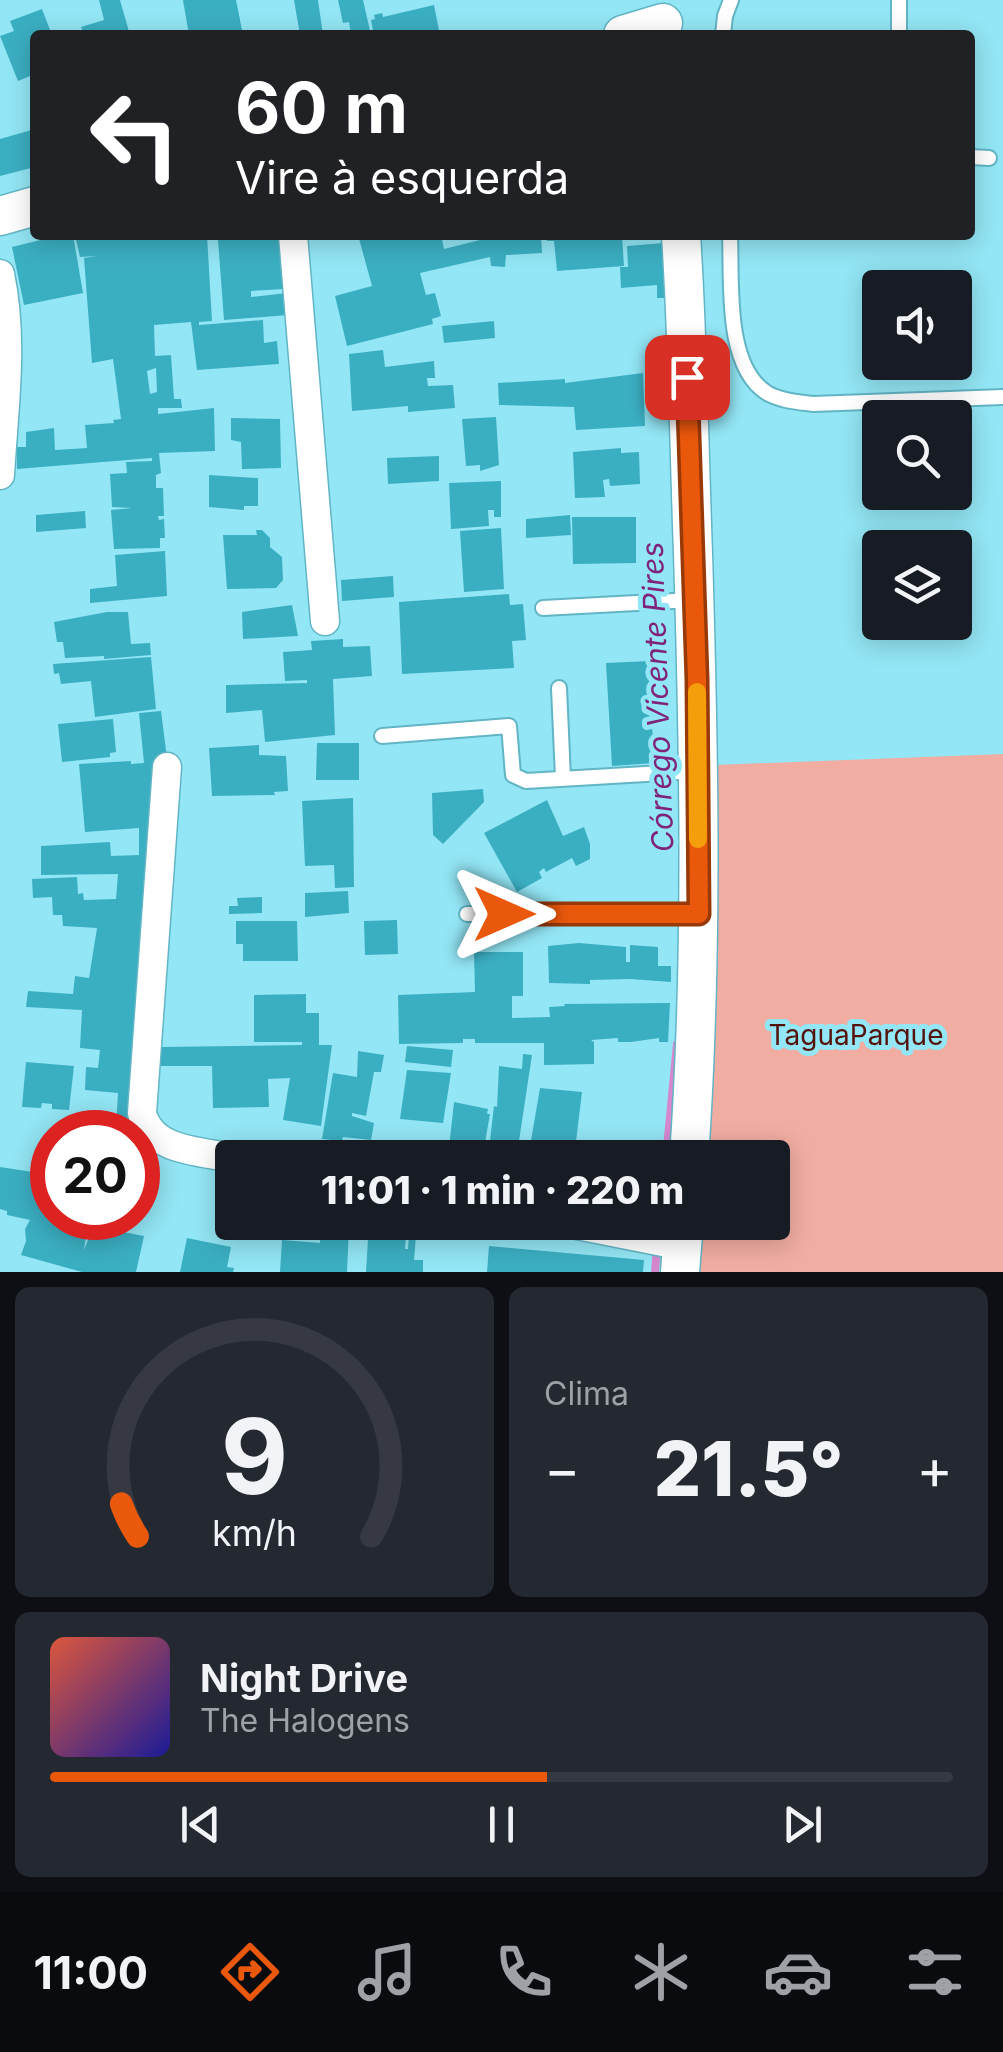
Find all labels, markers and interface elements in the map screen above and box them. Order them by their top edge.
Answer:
text: 60 m [235,65,408,150]
icon: left [70,70,200,200]
text: Vire à esquerda [235,150,569,205]
map controls [862,270,972,640]
button: sound [862,270,972,380]
pin [645,335,730,420]
icon: arrive [660,350,715,405]
button: search [862,400,972,510]
button: layers [862,530,972,640]
water label: Córrego Vicente Pires [634,541,680,853]
position arrow [452,862,556,966]
park label: TaguaParque [769,1018,943,1052]
speed limit sign: 20 [30,1110,160,1240]
text: 11:01 · 1 min · 220 m [321,1167,684,1213]
text: Clima [544,1374,629,1413]
text: 9 [221,1393,288,1519]
text: 21.5° [653,1423,844,1514]
text: − [544,1436,580,1502]
text: + [917,1436,953,1502]
text: km/h [212,1511,297,1555]
text: Night Drive [200,1655,408,1701]
text: The Halogens [200,1701,410,1740]
icon: previous [173,1797,228,1852]
icon: pause [474,1797,529,1852]
icon: next [775,1797,830,1852]
icon: directions [215,1937,285,2007]
icon: music [352,1937,422,2007]
icon: phone [489,1937,559,2007]
icon: climate [626,1937,696,2007]
icon: car [763,1937,833,2007]
icon: filters [900,1937,970,2007]
text: 11:00 [33,1945,148,2000]

